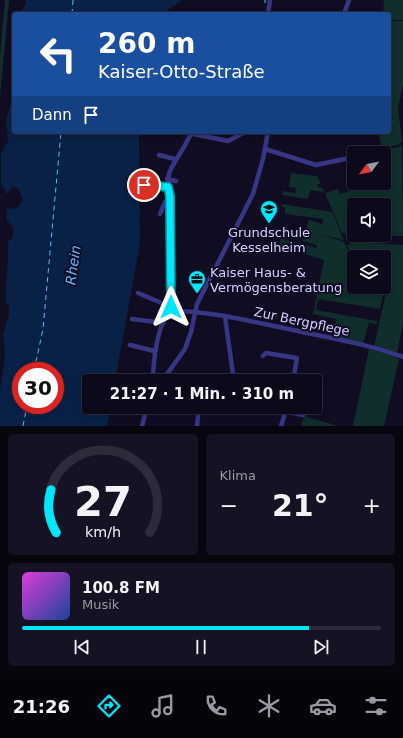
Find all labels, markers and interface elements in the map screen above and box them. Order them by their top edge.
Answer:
text: 260 m [98,27,195,60]
icon: left [32,28,84,80]
text: Kaiser-Otto-Straße [98,61,265,82]
icon: arrive [80,104,102,126]
text: Dann [32,106,72,124]
north arrow [347,146,391,190]
map controls [347,146,391,294]
pin [127,168,161,202]
icon: arrive [133,174,155,196]
button: sound [347,198,391,242]
school or university icon: Grundschule Kesselheim [259,199,279,224]
place label: Grundschule Kesselheim [228,225,310,255]
water label: Rhein [62,244,84,286]
button: layers [347,250,391,294]
place label: Kaiser Haus- & Vermögensberatung [210,265,342,295]
office icon: Kaiser Haus- & Vermögensberatung [187,269,207,294]
position arrow [150,286,192,328]
street label: Zur Bergpflege [253,304,351,339]
speed limit sign: 30 [12,362,64,414]
text: 21:27 · 1 Min. · 310 m [110,385,294,403]
text: Klima [220,468,256,483]
text: 27 [74,476,132,525]
text: 21° [272,488,329,523]
text: − [220,493,238,518]
text: + [363,493,381,518]
text: km/h [85,523,121,539]
text: 100.8 FM [82,579,160,597]
text: Musik [82,597,119,612]
icon: previous [71,636,93,658]
icon: pause [190,636,212,658]
icon: next [310,636,332,658]
icon: directions [95,692,123,720]
icon: music [149,692,177,720]
icon: phone [202,692,230,720]
icon: climate [255,692,283,720]
icon: car [309,692,337,720]
icon: filters [362,692,390,720]
text: 21:26 [13,696,70,717]

